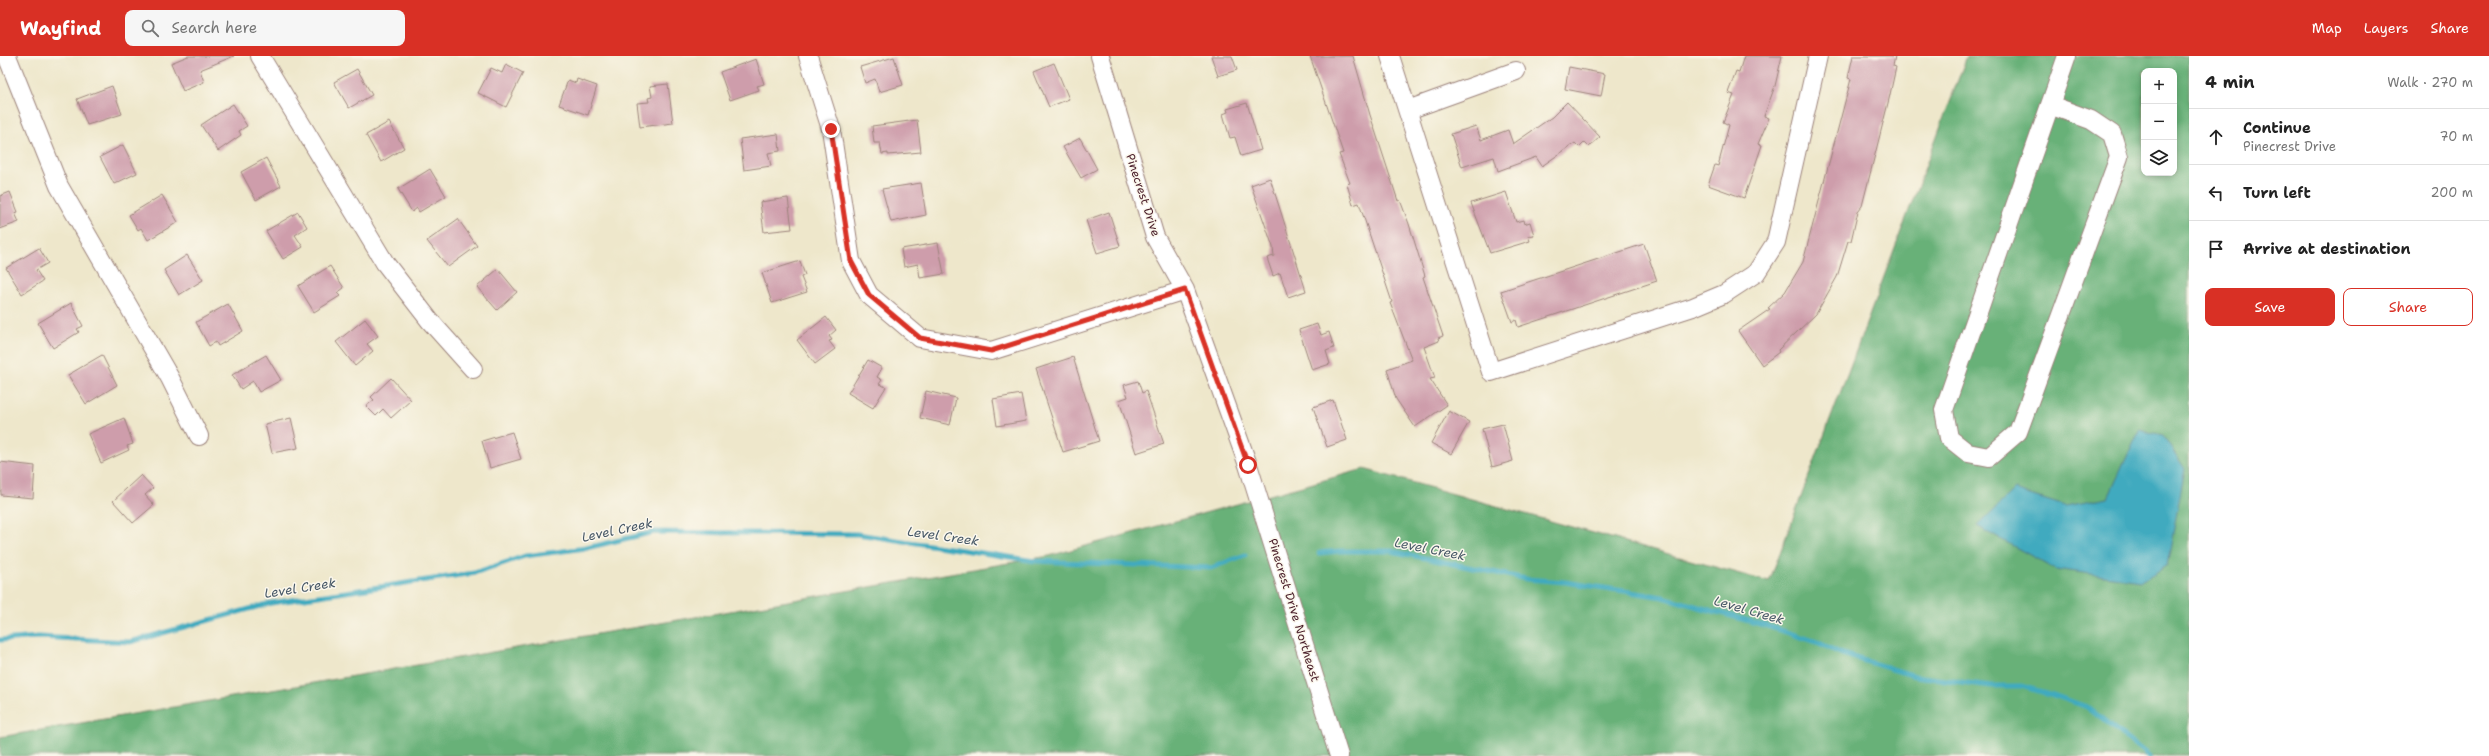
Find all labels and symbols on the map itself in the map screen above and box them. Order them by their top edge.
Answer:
route end [822,120,840,138]
street label: Pinecrest Drive [1122,152,1164,239]
route start [1239,456,1257,474]
water label: Level Creek [580,514,655,546]
water label: Level Creek [906,523,980,550]
water label: Level Creek [1393,534,1468,564]
street label: Pinecrest Drive Northeast [1265,536,1323,684]
water label: Level Creek [263,574,337,602]
water label: Level Creek [1712,592,1787,628]

